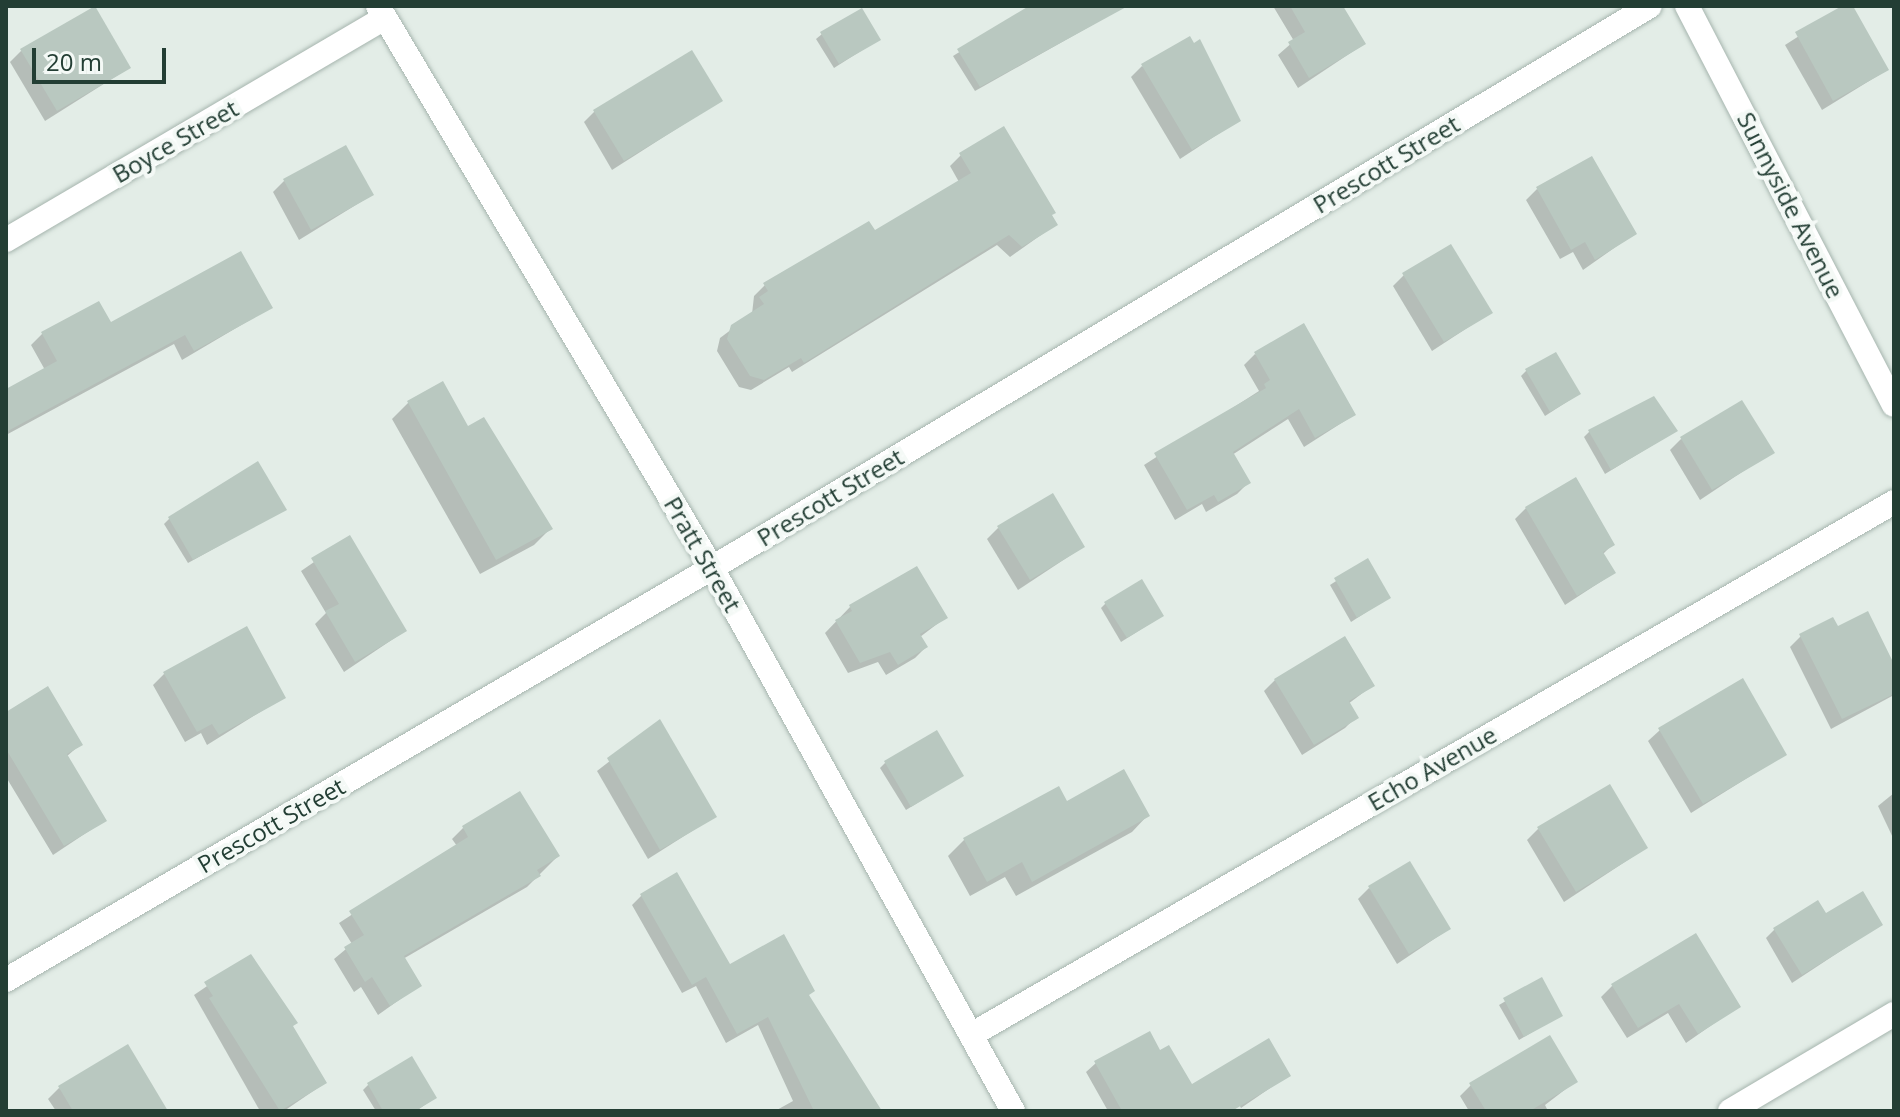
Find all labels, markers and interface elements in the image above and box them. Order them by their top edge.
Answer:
scale bar [36,32,170,82]
text: 20 m [46,45,102,78]
street label: Boyce Street [107,93,243,189]
street label: Sunnyside Avenue [1732,107,1850,303]
street label: Prescott Street [1308,109,1464,219]
street label: Prescott Street [752,442,908,552]
street label: Pratt Street [659,491,747,617]
street label: Echo Avenue [1363,720,1501,816]
street label: Prescott Street [192,771,350,879]

